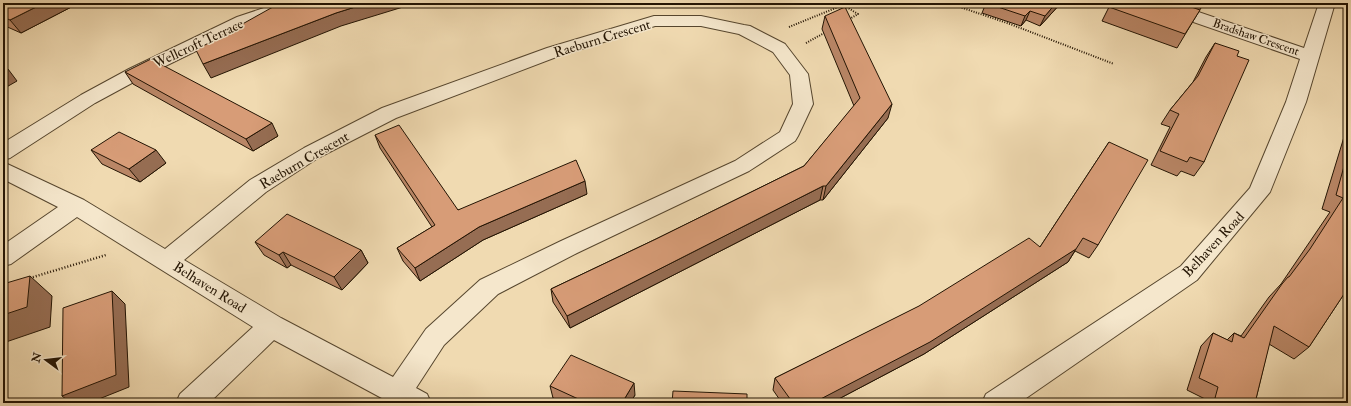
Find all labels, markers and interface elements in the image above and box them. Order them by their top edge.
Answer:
street label: Wellcroft Terrace [149,15,246,72]
street label: Raeburn Crescent [552,16,653,61]
street label: Bradshaw Crescent [1211,16,1301,59]
street label: Raeburn Crescent [257,128,352,193]
street label: Belhaven Road [1179,208,1248,280]
street label: Belhaven Road [170,258,249,317]
north arrow [26,340,66,380]
text: N [29,350,45,365]

